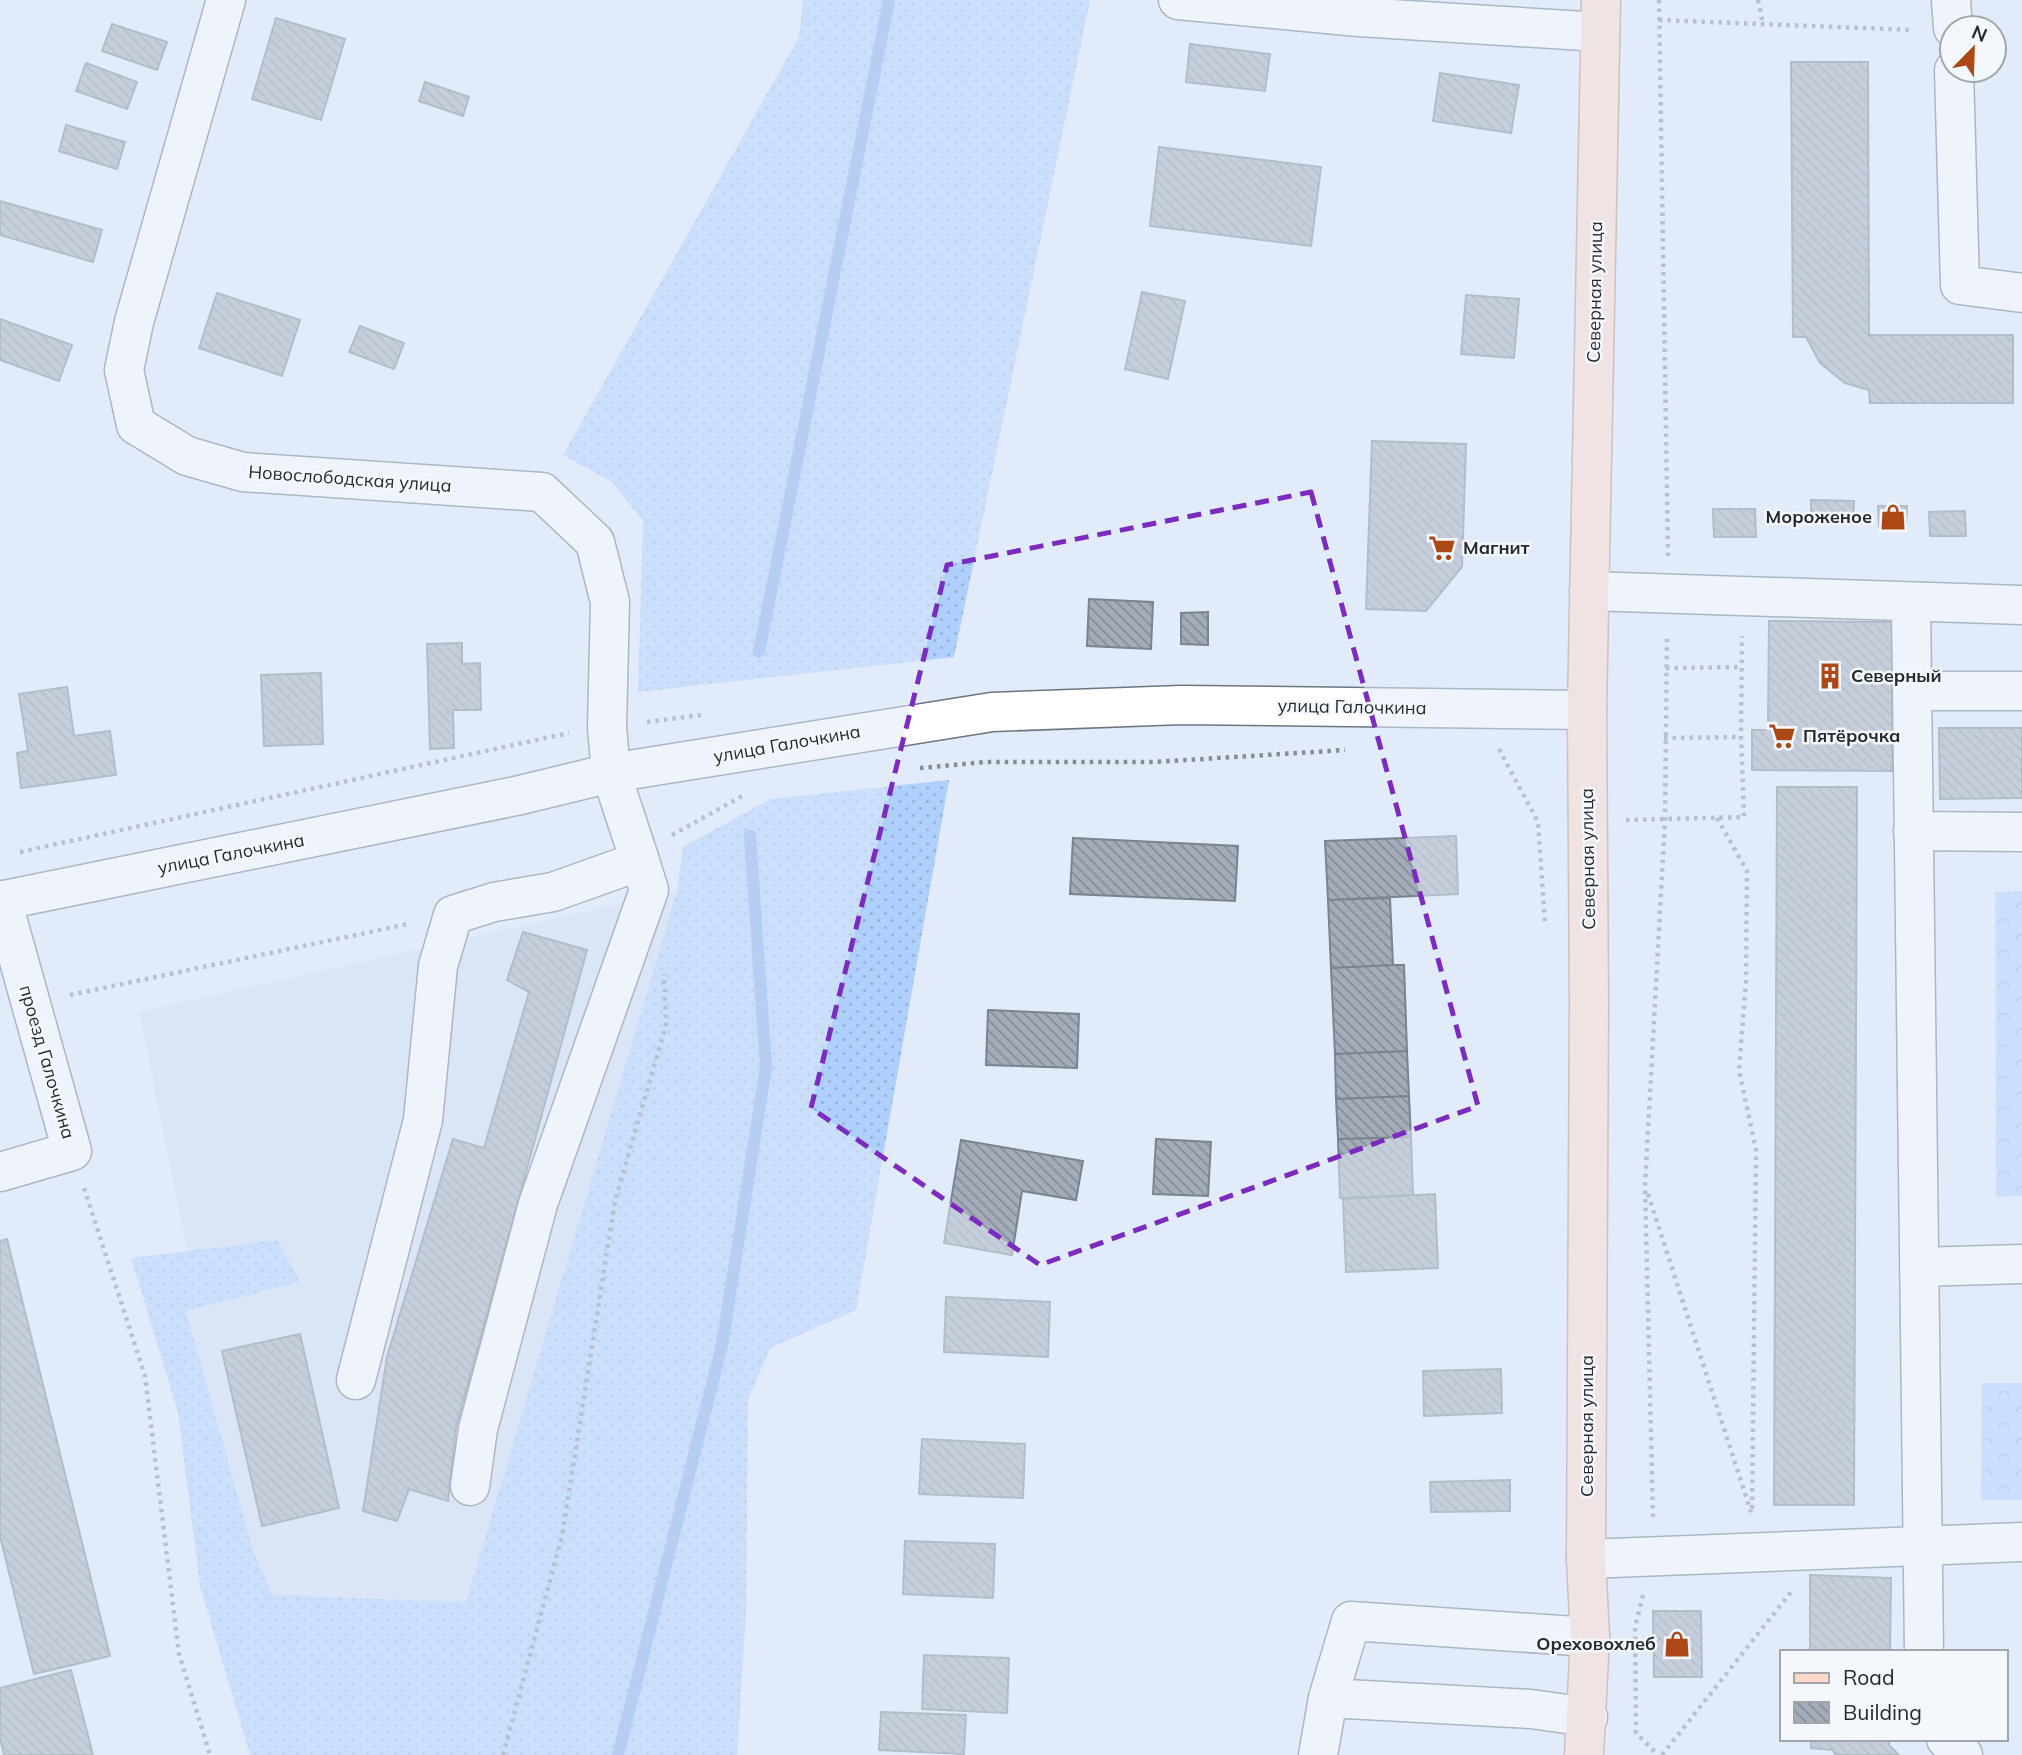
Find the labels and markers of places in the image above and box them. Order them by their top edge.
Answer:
shop icon: Мороженое [1878,502,1908,532]
place label: Мороженое [1766,505,1872,528]
supermarket icon: Магнит [1427,533,1457,563]
place label: Магнит [1463,536,1530,559]
building icon: Северный [1815,661,1845,691]
place label: Северный [1851,664,1942,687]
supermarket icon: Пятёрочка [1767,721,1797,751]
place label: Пятёрочка [1803,724,1900,747]
shop icon: Ореховохлеб [1662,1629,1692,1659]
place label: Ореховохлеб [1536,1632,1656,1655]

